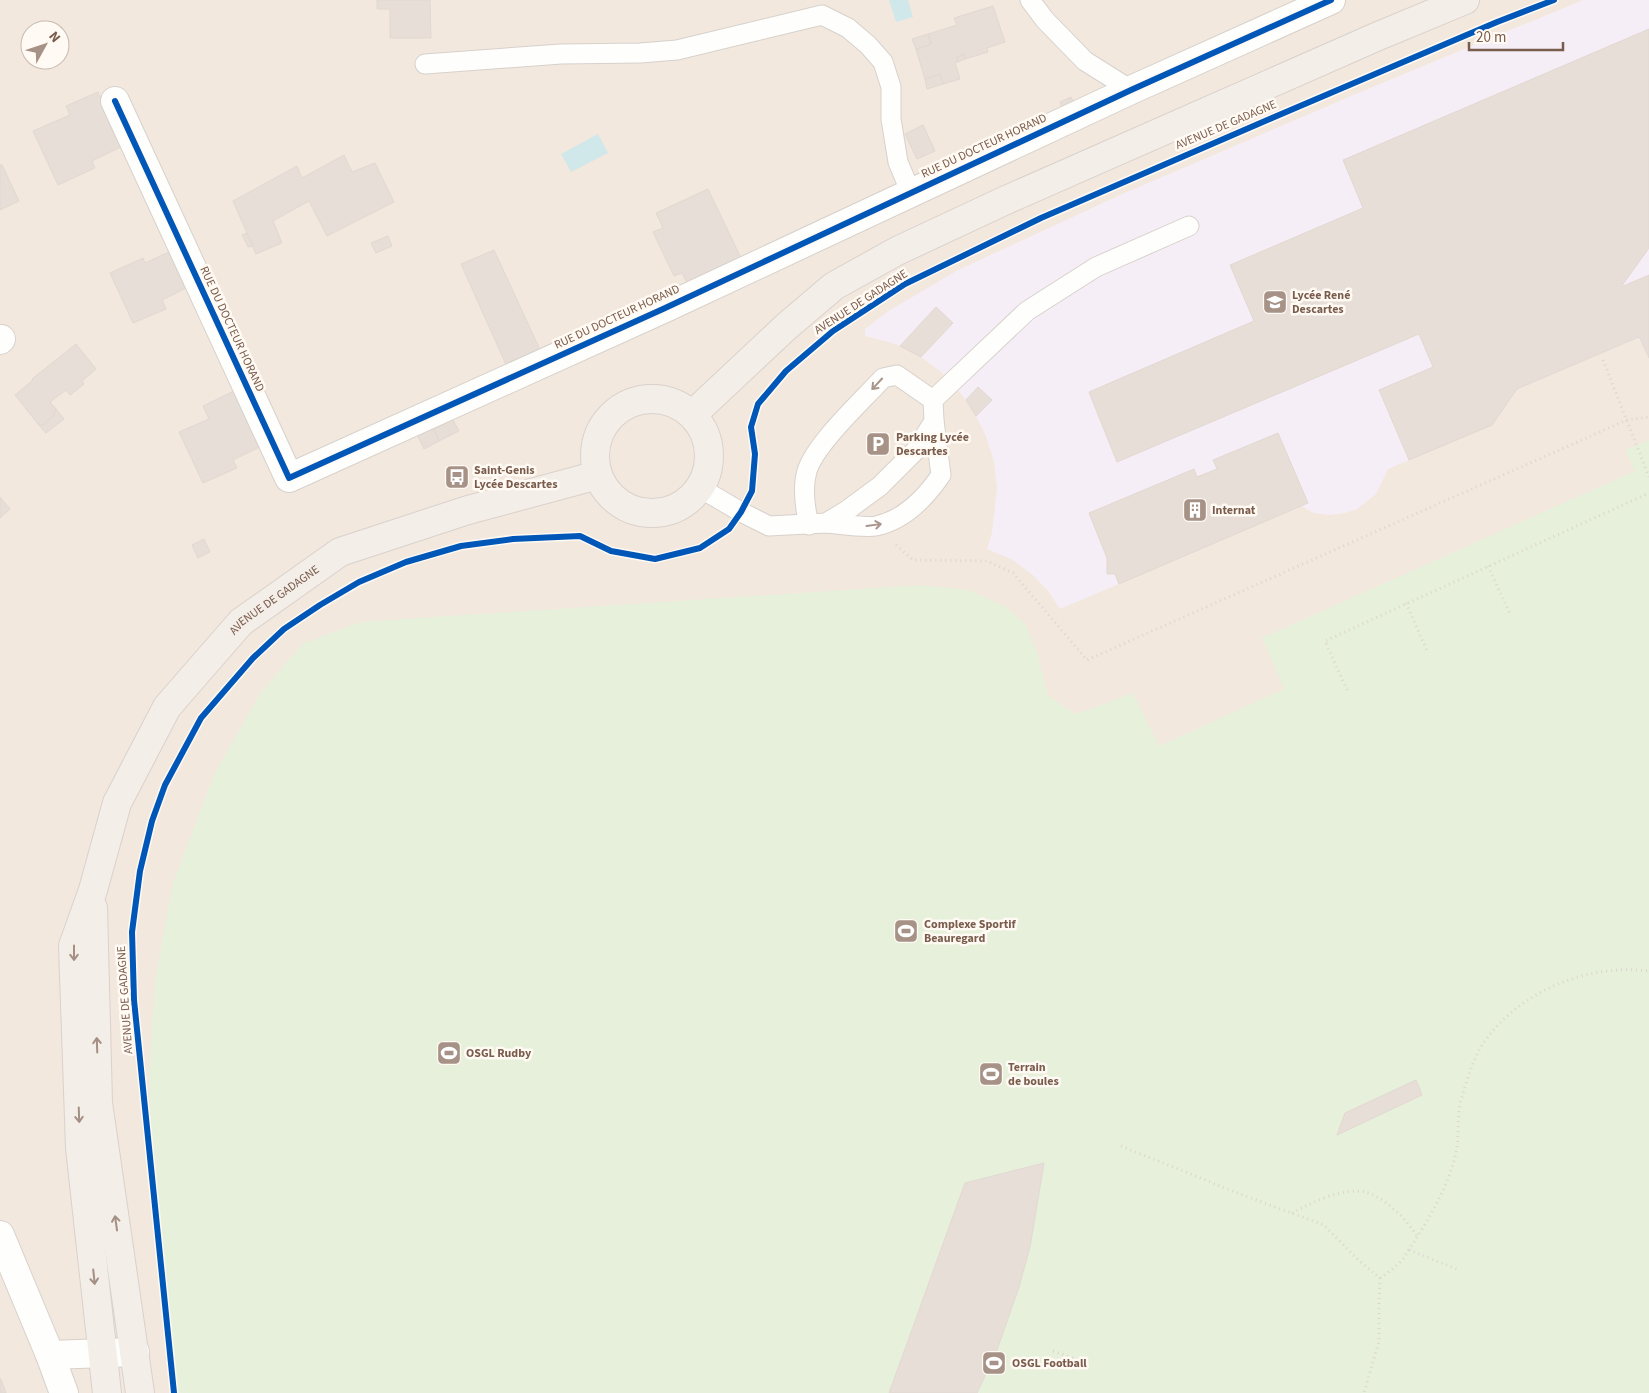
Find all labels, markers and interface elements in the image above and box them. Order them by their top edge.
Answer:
north arrow [20,20,70,70]
scale bar [1469,20,1563,52]
text: N [44,27,65,47]
text: 20 m [1476,27,1506,48]
street label: AVENUE DE GADAGNE [1173,96,1279,154]
street label: RUE DU DOCTEUR HORAND [918,109,1050,183]
street label: RUE DU DOCTEUR HORAND [195,263,269,395]
street label: AVENUE DE GADAGNE [811,265,911,339]
street label: RUE DU DOCTEUR HORAND [551,280,683,354]
place label: Lycée René Descartes [1292,287,1350,318]
school or university icon: Lycée René Descartes [1262,289,1288,315]
one-way arrow [871,378,883,391]
place label: Parking Lycée Descartes [896,429,969,460]
parking icon: Parking Lycée Descartes [865,431,891,457]
place label: Saint-Genis Lycée Descartes [474,462,558,493]
bus stop icon: Saint-Genis Lycée Descartes [444,464,470,490]
building icon: Internat [1182,497,1208,523]
place label: Internat [1212,502,1256,519]
one-way arrow [866,519,882,529]
street label: AVENUE DE GADAGNE [225,561,323,638]
place label: Complexe Sportif Beauregard [924,916,1017,947]
sports icon: Complexe Sportif Beauregard [893,918,919,944]
one-way arrow [69,944,79,961]
street label: AVENUE DE GADAGNE [113,945,137,1055]
one-way arrow [92,1037,102,1053]
sports icon: OSGL Rudby [436,1040,462,1066]
place label: OSGL Rudby [466,1045,532,1062]
place label: Terrain de boules [1008,1059,1059,1090]
sports icon: Terrain de boules [978,1061,1004,1087]
one-way arrow [74,1107,84,1123]
one-way arrow [111,1216,121,1232]
one-way arrow [89,1269,99,1285]
sports icon: OSGL Football [981,1350,1007,1376]
place label: OSGL Football [1012,1355,1087,1372]

